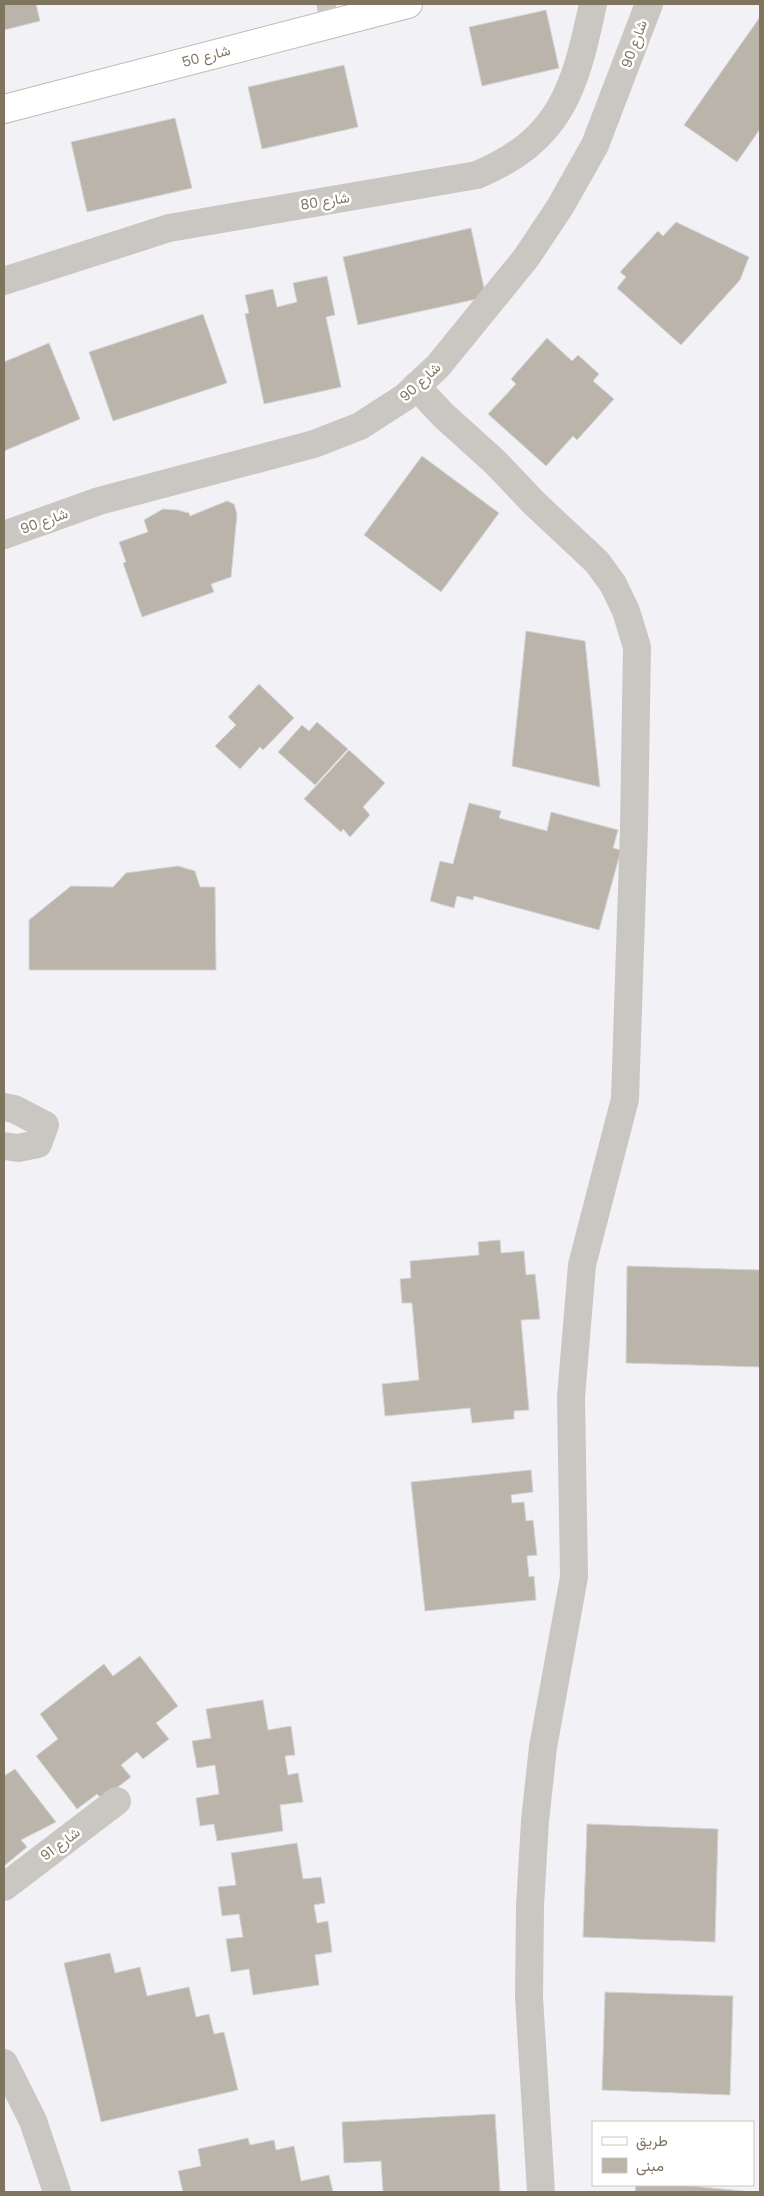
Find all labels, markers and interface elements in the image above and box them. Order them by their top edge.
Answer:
street label: شارع 90 [616,17,653,71]
street label: شارع 50 [180,40,233,73]
street label: شارع 80 [299,187,351,216]
street label: شارع 90 [395,358,446,407]
street label: شارع 90 [17,503,71,540]
street label: شارع 91 [36,1822,85,1866]
legend [592,2121,754,2186]
text: طريق [636,2130,668,2151]
text: مبنى [636,2155,664,2176]

